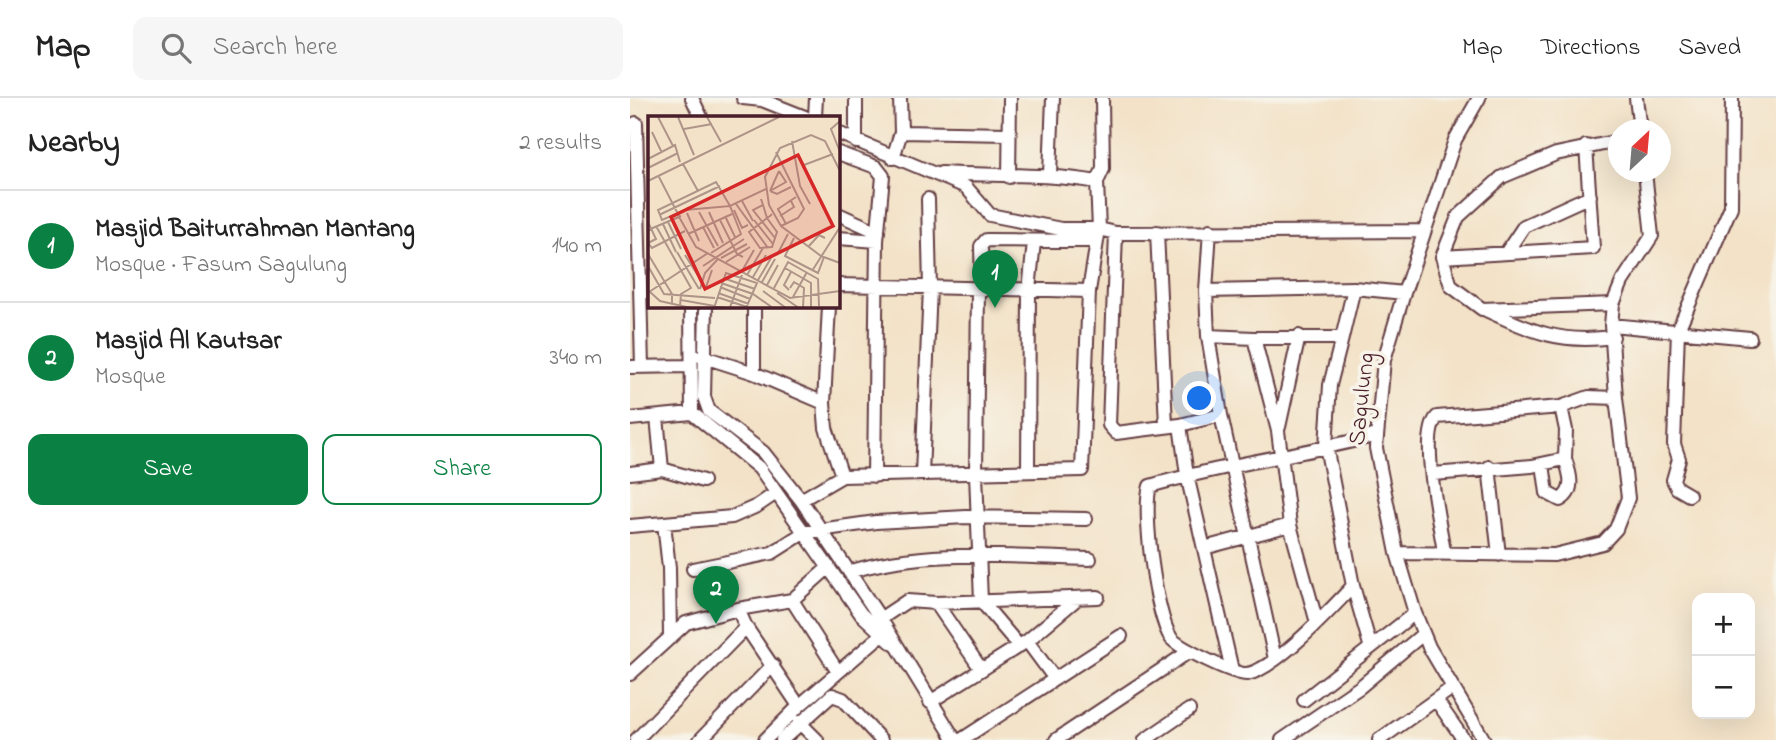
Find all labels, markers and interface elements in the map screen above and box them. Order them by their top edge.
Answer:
search box [133,17,623,80]
text: Map [35,24,91,72]
icon: search [157,29,195,67]
text: Search here [213,29,337,67]
text: Map [1462,31,1503,66]
text: Directions [1541,31,1640,66]
text: Saved [1678,31,1741,66]
inset map [648,116,840,308]
north arrow [1608,119,1671,182]
text: Nearby [28,122,120,166]
text: 2 results [519,127,602,160]
text: Masjid Baiturrahman Mantang [95,211,415,249]
text: 1 [47,230,55,263]
text: 140 m [552,230,602,263]
text: Mosque · Fasum Sagulung [95,249,347,282]
pin: 1 [972,250,1018,308]
text: Masjid Al Kautsar [95,323,281,361]
text: 2 [45,342,57,375]
text: 340 m [549,342,602,375]
street label: Sagulung [1341,351,1385,447]
text: Mosque [95,361,166,394]
your location [1182,381,1216,415]
button: Save [28,434,308,505]
button: Share [322,434,602,505]
pin: 2 [693,566,739,624]
map controls [1692,593,1755,719]
button: + [1692,593,1755,656]
button: − [1692,656,1755,719]

